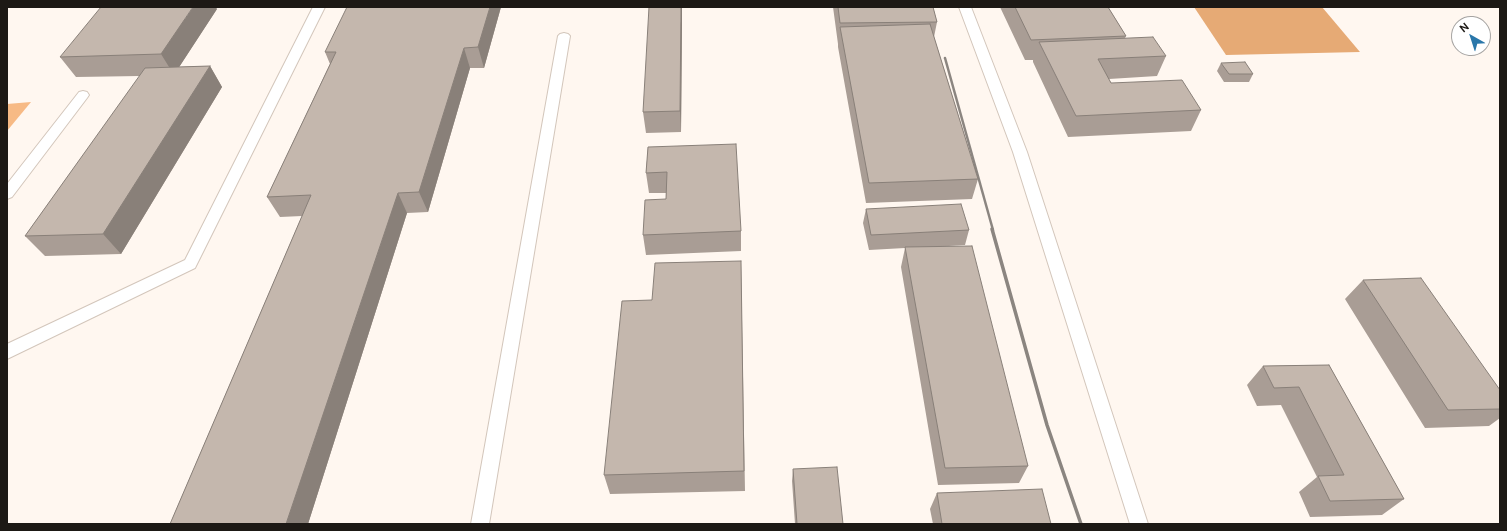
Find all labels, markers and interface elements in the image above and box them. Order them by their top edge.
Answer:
north arrow [1451,16,1491,56]
text: N [1457,19,1472,35]

